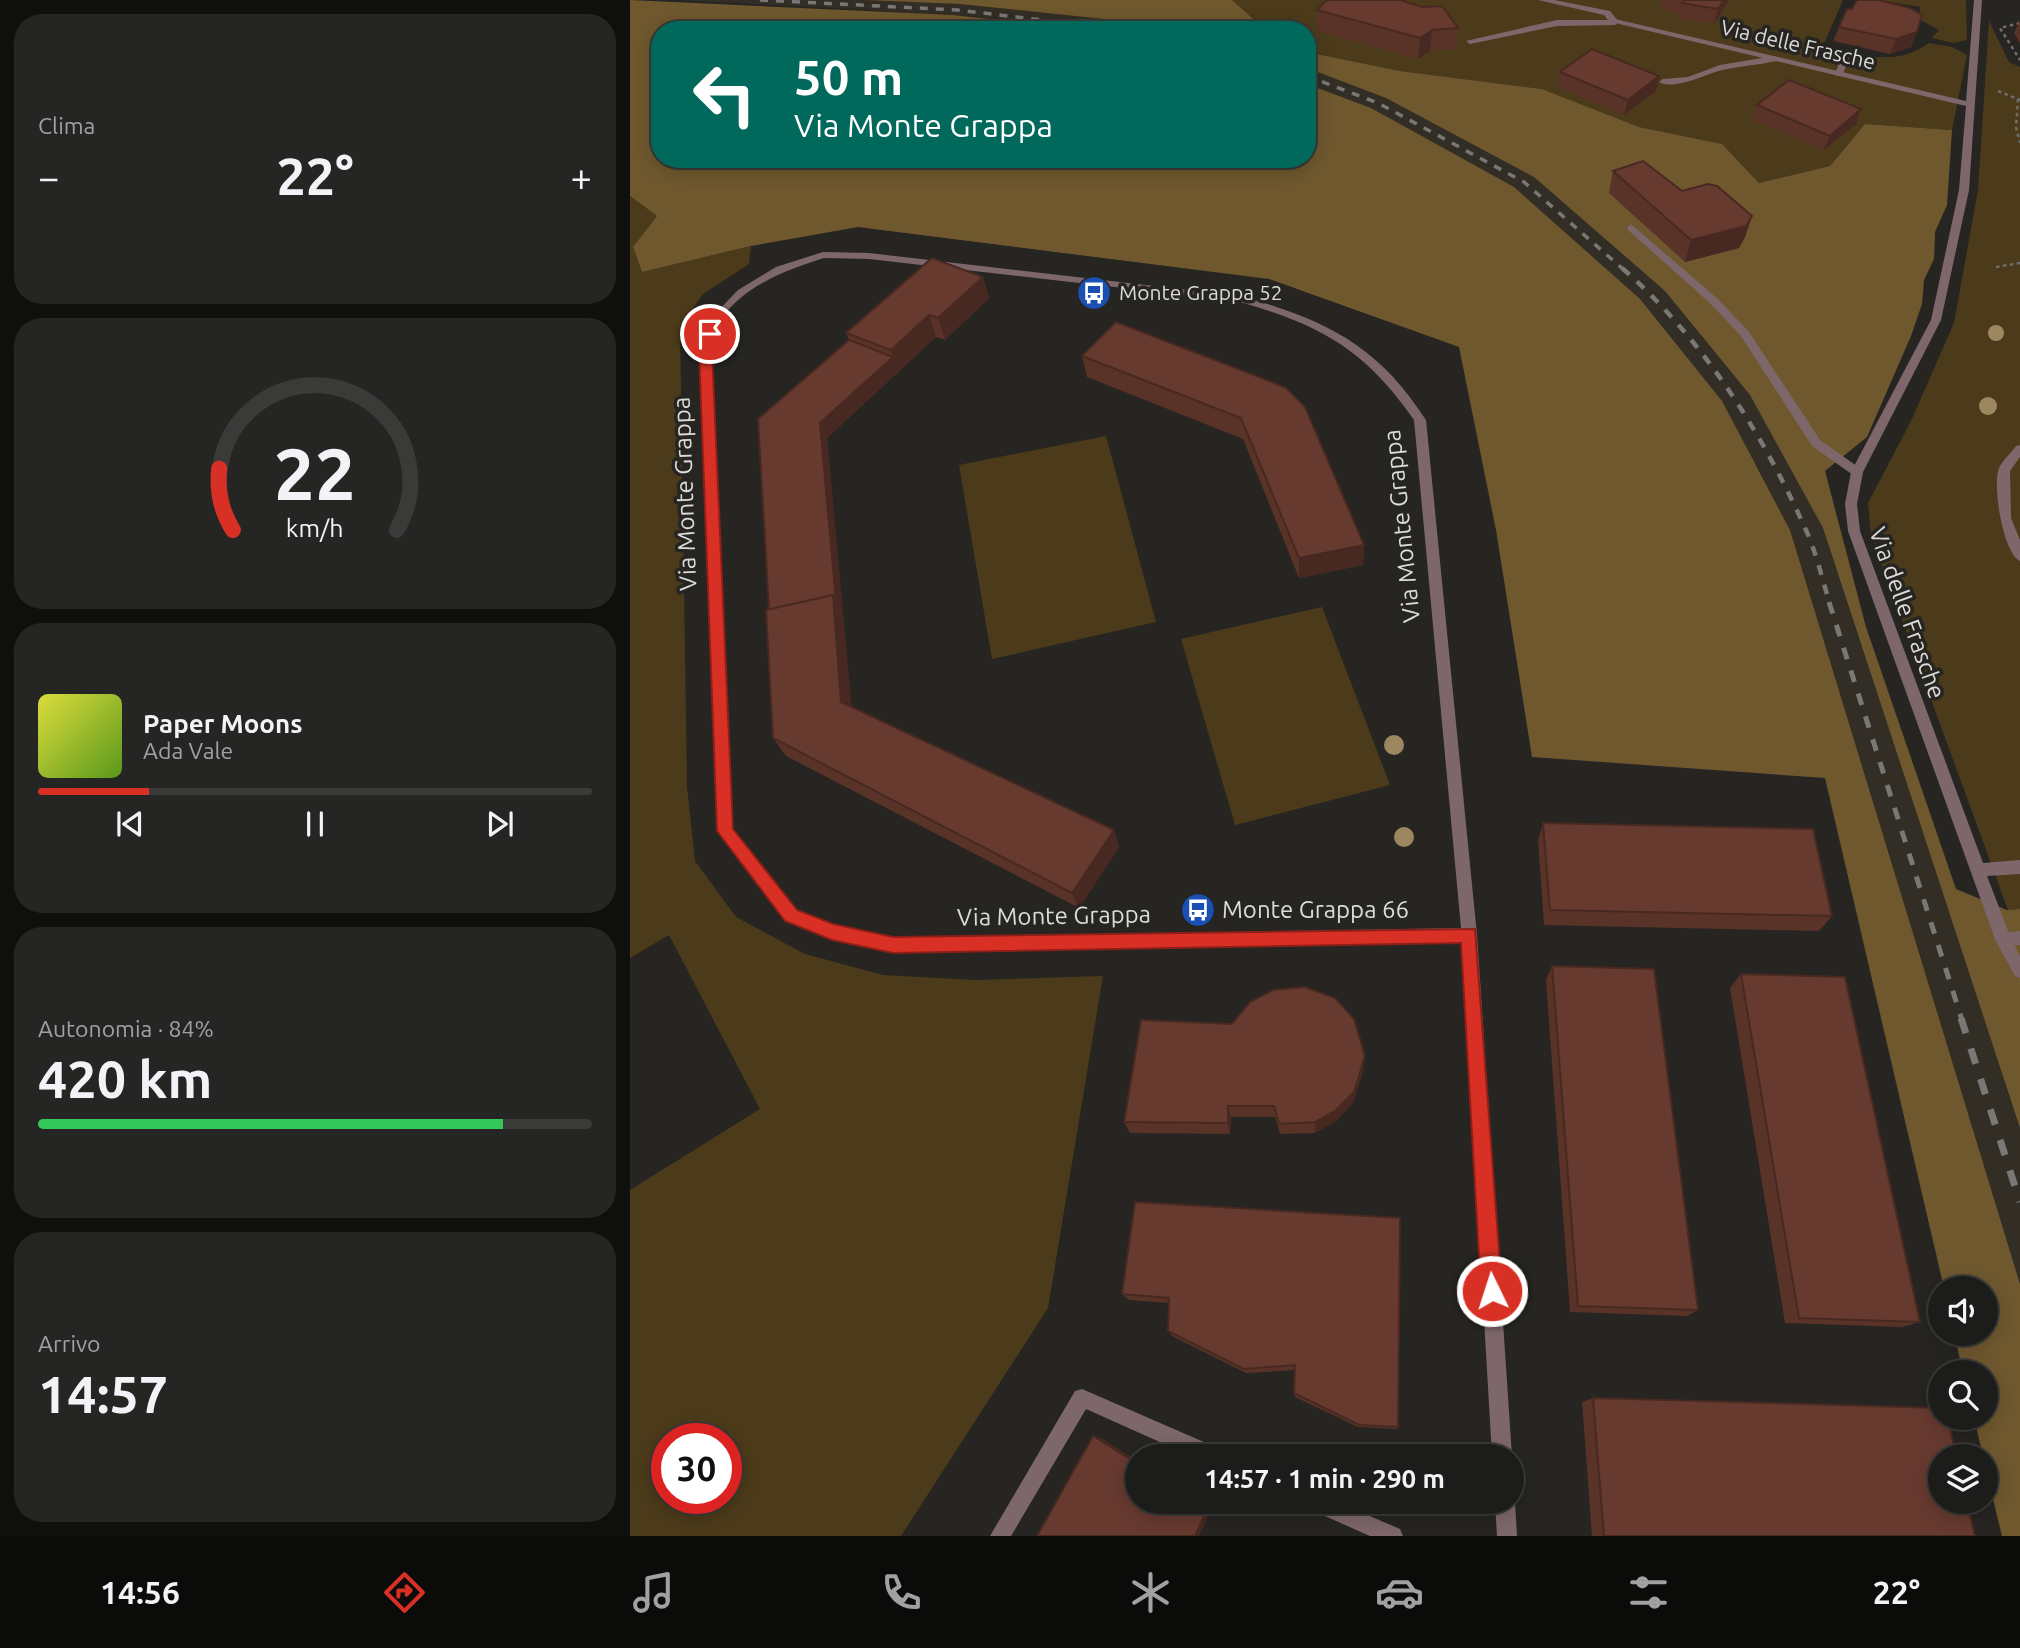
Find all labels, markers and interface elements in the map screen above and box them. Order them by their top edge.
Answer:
street label: Via delle Frasche [1719,15,1878,73]
icon: left [679,49,770,140]
text: 50 m [794,49,903,104]
text: Via Monte Grappa [794,107,1053,143]
text: Clima [38,113,95,138]
text: 22° [276,147,354,205]
text: − [38,156,59,198]
text: + [571,156,592,198]
bus stop icon: Monte Grappa 52 [1075,274,1113,312]
place label: Monte Grappa 52 [1119,280,1283,304]
pin [680,304,740,364]
icon: arrive [691,315,729,353]
street label: Via Monte Grappa [668,397,701,591]
street label: Via Monte Grappa [1378,428,1425,624]
text: 22 [274,432,356,514]
text: km/h [286,513,344,541]
street label: Via delle Frasche [1864,523,1951,702]
text: Paper Moons [143,709,302,738]
text: Ada Vale [143,738,233,763]
icon: previous [111,805,149,843]
icon: pause [296,805,334,843]
icon: next [481,805,519,843]
bus stop icon: Monte Grappa 66 [1179,891,1217,929]
place label: Monte Grappa 66 [1222,896,1409,923]
street label: Via Monte Grappa [957,900,1151,931]
text: Autonomia · 84% [38,1016,214,1041]
text: 420 km [38,1050,212,1108]
position arrow [1455,1254,1529,1328]
map controls [1928,1276,1998,1514]
button: sound [1928,1276,1998,1346]
text: Arrivo [38,1331,101,1356]
button: search [1928,1360,1998,1430]
text: 14:57 [38,1365,168,1423]
speed limit sign: 30 [651,1423,742,1514]
button: layers [1928,1444,1998,1514]
text: 14:57 · 1 min · 290 m [1204,1464,1445,1493]
icon: directions [380,1568,429,1617]
icon: music [629,1568,678,1617]
icon: phone [877,1568,926,1617]
icon: climate [1126,1568,1175,1617]
icon: car [1375,1568,1424,1617]
icon: filters [1624,1568,1673,1617]
text: 14:56 [100,1574,180,1610]
text: 22° [1873,1574,1920,1610]

